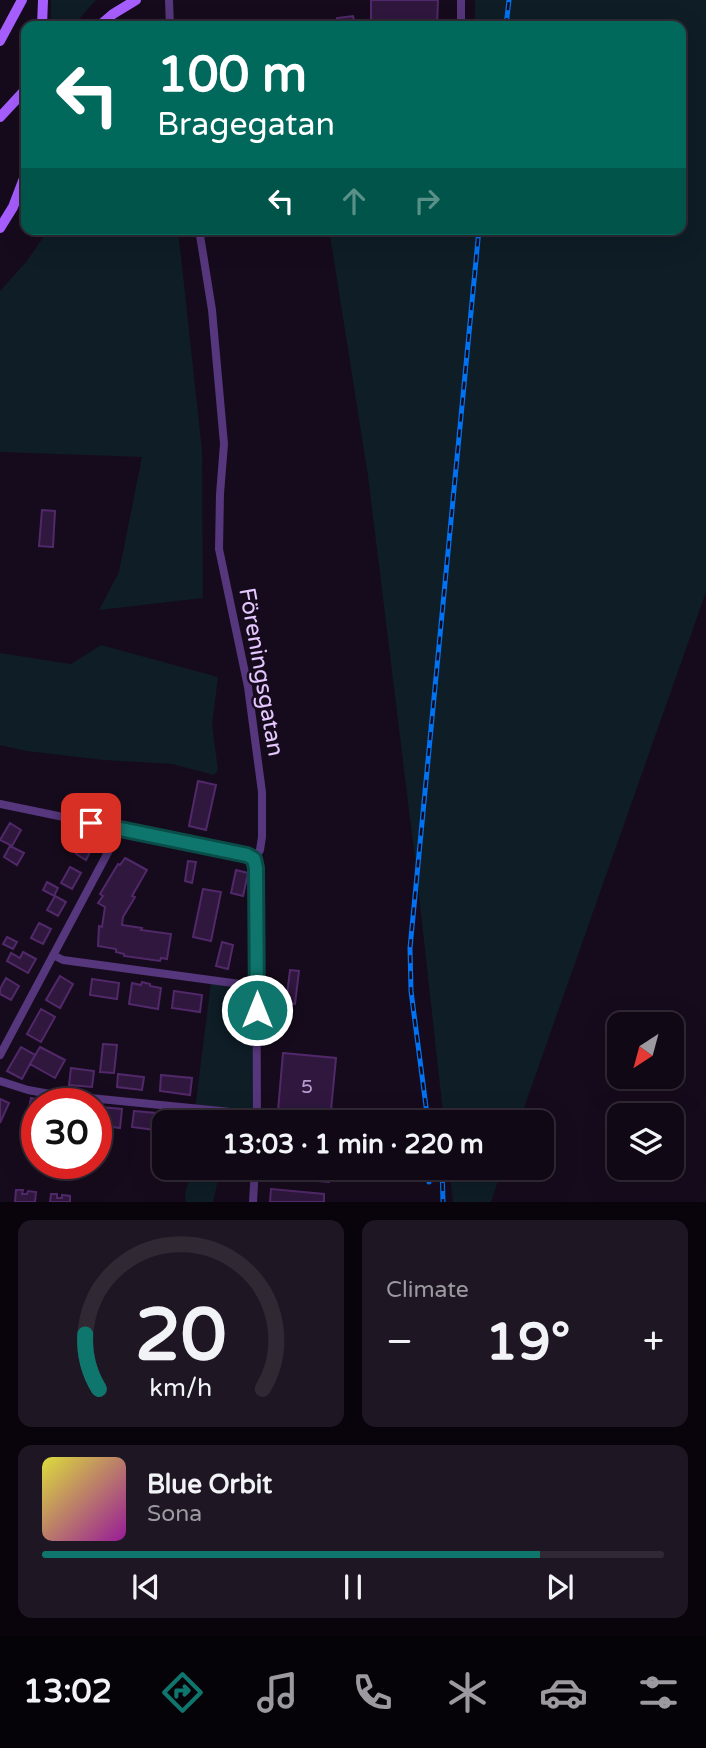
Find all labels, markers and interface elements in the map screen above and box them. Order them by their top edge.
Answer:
text: 100 m [157,46,307,105]
icon: left [42,49,133,140]
text: Bragegatan [157,106,335,144]
icon: left [262,182,300,220]
icon: ahead [335,182,373,220]
icon: right [408,182,446,220]
street label: Föreningsgatan [232,586,290,758]
pin [61,793,121,853]
icon: arrive [72,804,110,842]
position arrow [220,973,294,1047]
north arrow [607,1012,684,1088]
map controls [607,1012,684,1180]
house number: 5 [301,1076,313,1098]
speed limit sign: 30 [21,1088,112,1179]
button: layers [607,1103,684,1180]
text: 13:03 · 1 min · 220 m [222,1129,484,1160]
text: Climate [386,1276,469,1304]
text: 20 [135,1293,227,1381]
text: 19° [485,1311,570,1374]
text: − [386,1319,413,1365]
text: + [643,1319,664,1365]
text: km/h [150,1373,212,1403]
text: Blue Orbit [147,1469,272,1500]
text: Sona [147,1500,202,1528]
icon: previous [127,1568,165,1606]
icon: pause [334,1568,372,1606]
icon: next [541,1568,579,1606]
icon: directions [158,1668,207,1717]
icon: music [253,1668,302,1717]
icon: phone [348,1668,397,1717]
icon: climate [443,1668,492,1717]
icon: car [539,1668,588,1717]
icon: filters [634,1668,683,1717]
text: 13:02 [23,1673,112,1711]

